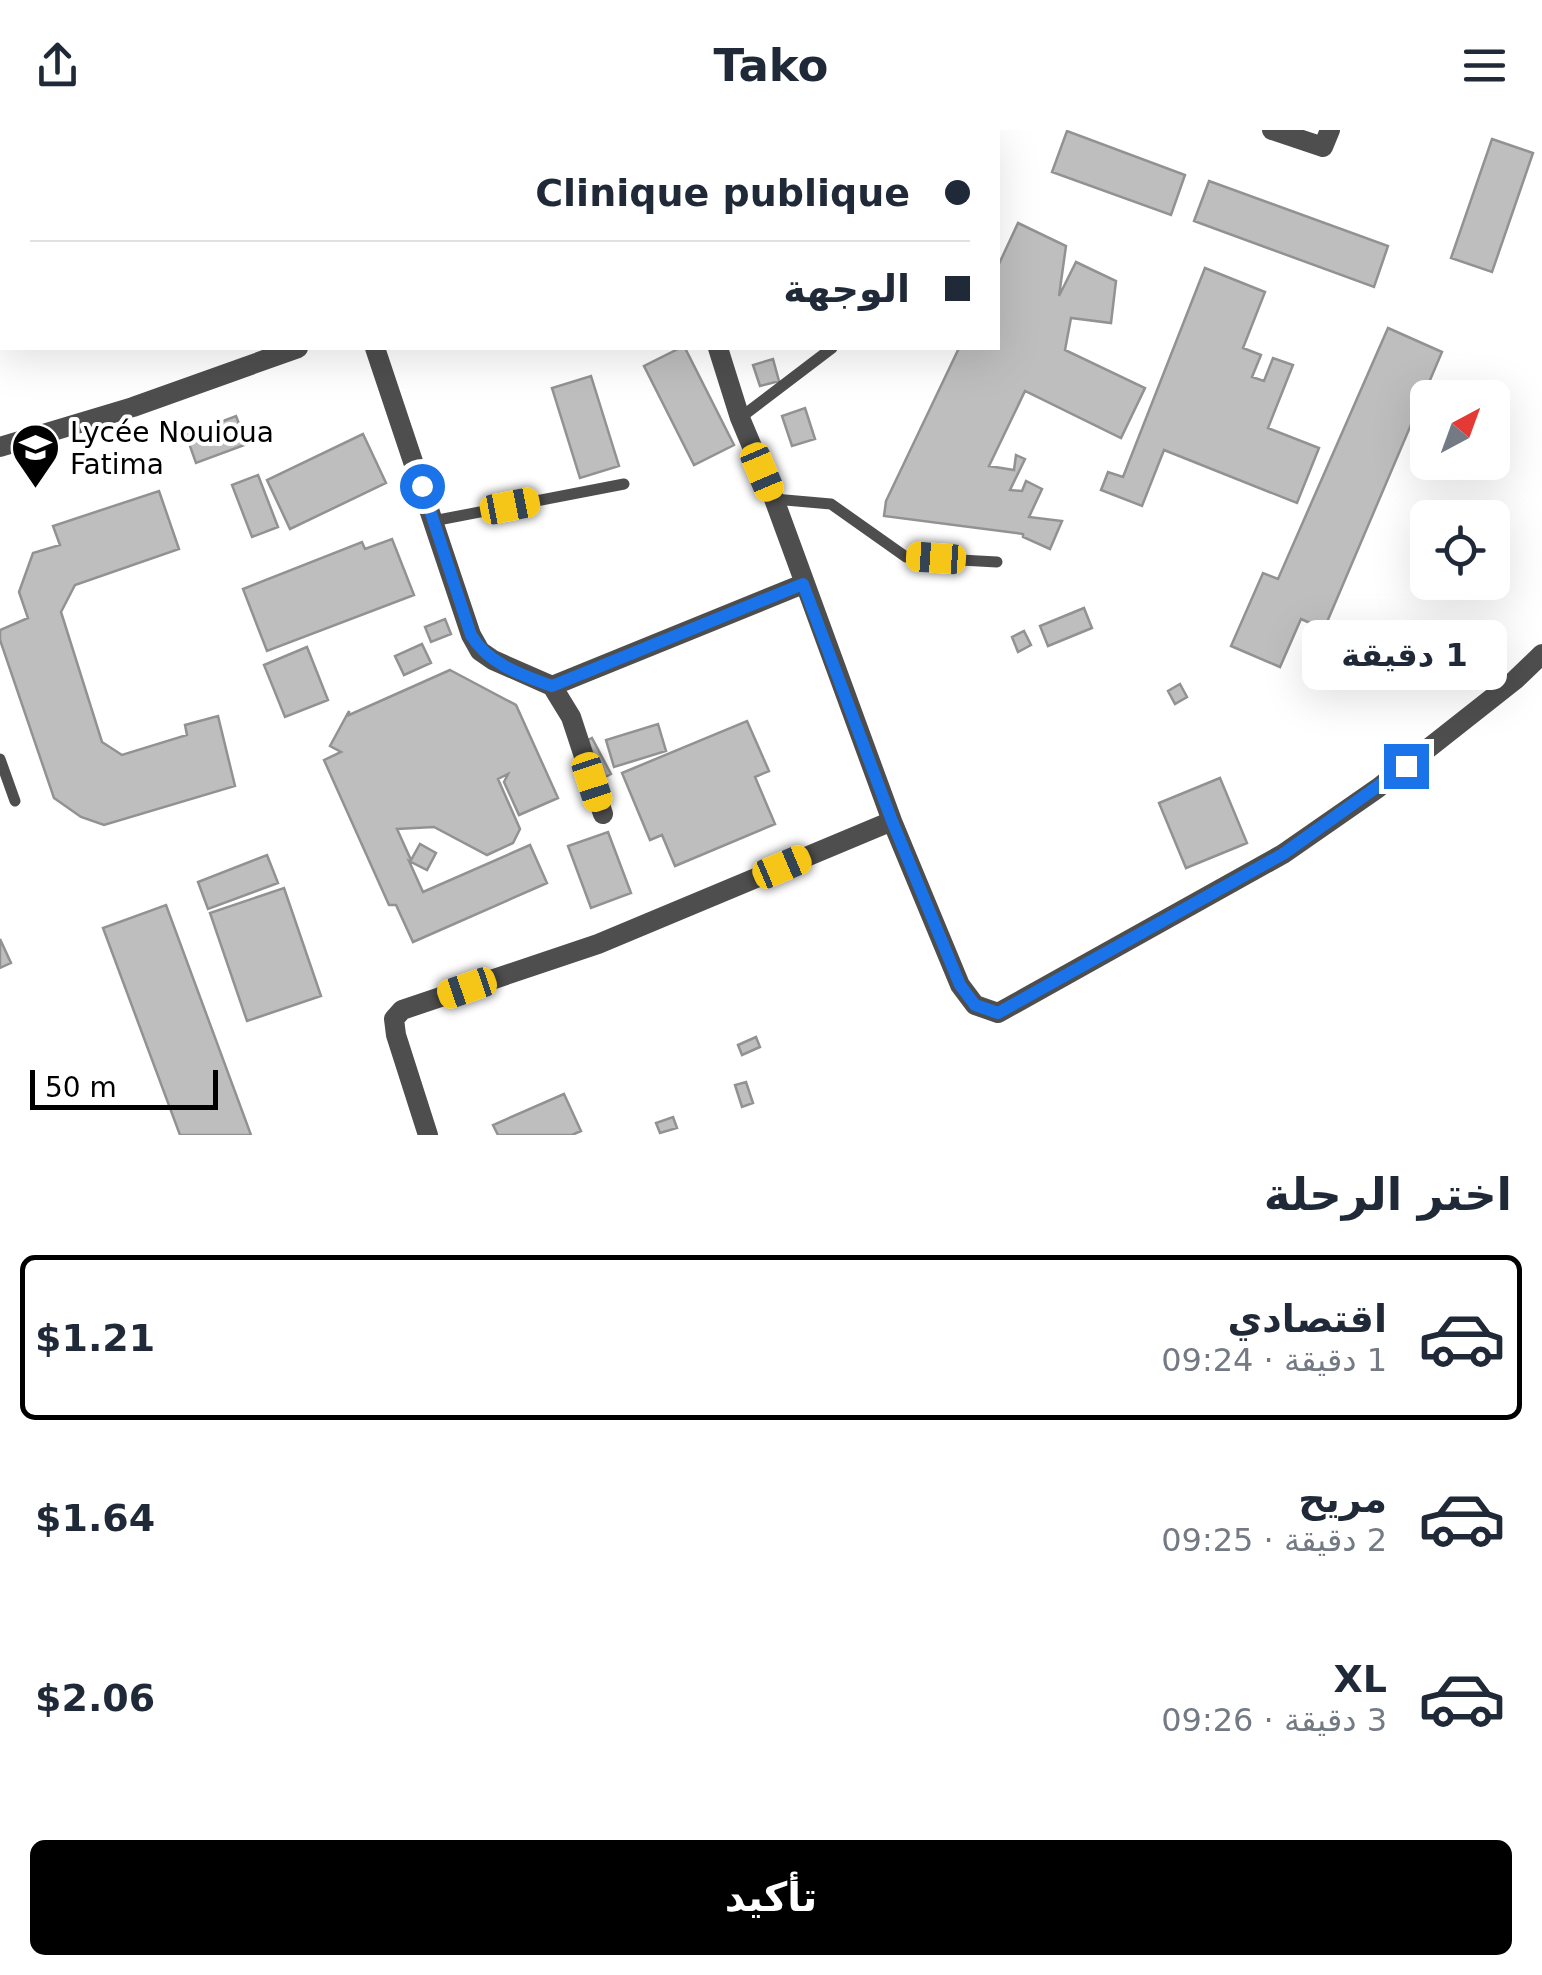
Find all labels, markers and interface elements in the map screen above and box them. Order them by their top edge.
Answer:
icon: share [30,38,85,93]
icon: menu [1457,38,1512,93]
text: Tako [714,39,828,92]
text: Clinique publique [535,171,910,215]
text: الوجهة [783,267,910,311]
north arrow [1410,380,1510,480]
map controls [1410,380,1510,600]
place label: Lycée Nouioua Fatima [70,416,274,481]
school or university icon: Lycée Nouioua Fatima [9,422,61,490]
car [736,439,788,505]
route start [400,464,445,509]
car [478,486,542,526]
button: locate [1410,500,1510,600]
car [905,541,967,575]
callout: 1 دقيقة [1304,621,1508,691]
text: 1 دقيقة [1341,636,1468,674]
route end [1384,744,1429,789]
car [568,749,616,815]
car [749,841,815,893]
car [434,964,500,1012]
scale bar [30,1065,218,1110]
text: 50 m [45,1071,117,1104]
text: اختر الرحلة [1264,1168,1512,1221]
icon: car [1417,1293,1507,1383]
text: اقتصادي [1228,1297,1387,1341]
text: $1.21 [35,1316,155,1360]
text: 1 دقيقة · 09:24 [1161,1341,1387,1379]
icon: car [1417,1473,1507,1563]
text: مريح [1298,1477,1387,1521]
text: $1.64 [35,1496,155,1540]
text: 2 دقيقة · 09:25 [1161,1521,1387,1559]
icon: car [1417,1653,1507,1743]
text: XL [1333,1657,1387,1701]
text: $2.06 [35,1676,155,1720]
text: 3 دقيقة · 09:26 [1161,1701,1387,1739]
button: تأكيد [30,1840,1512,1955]

